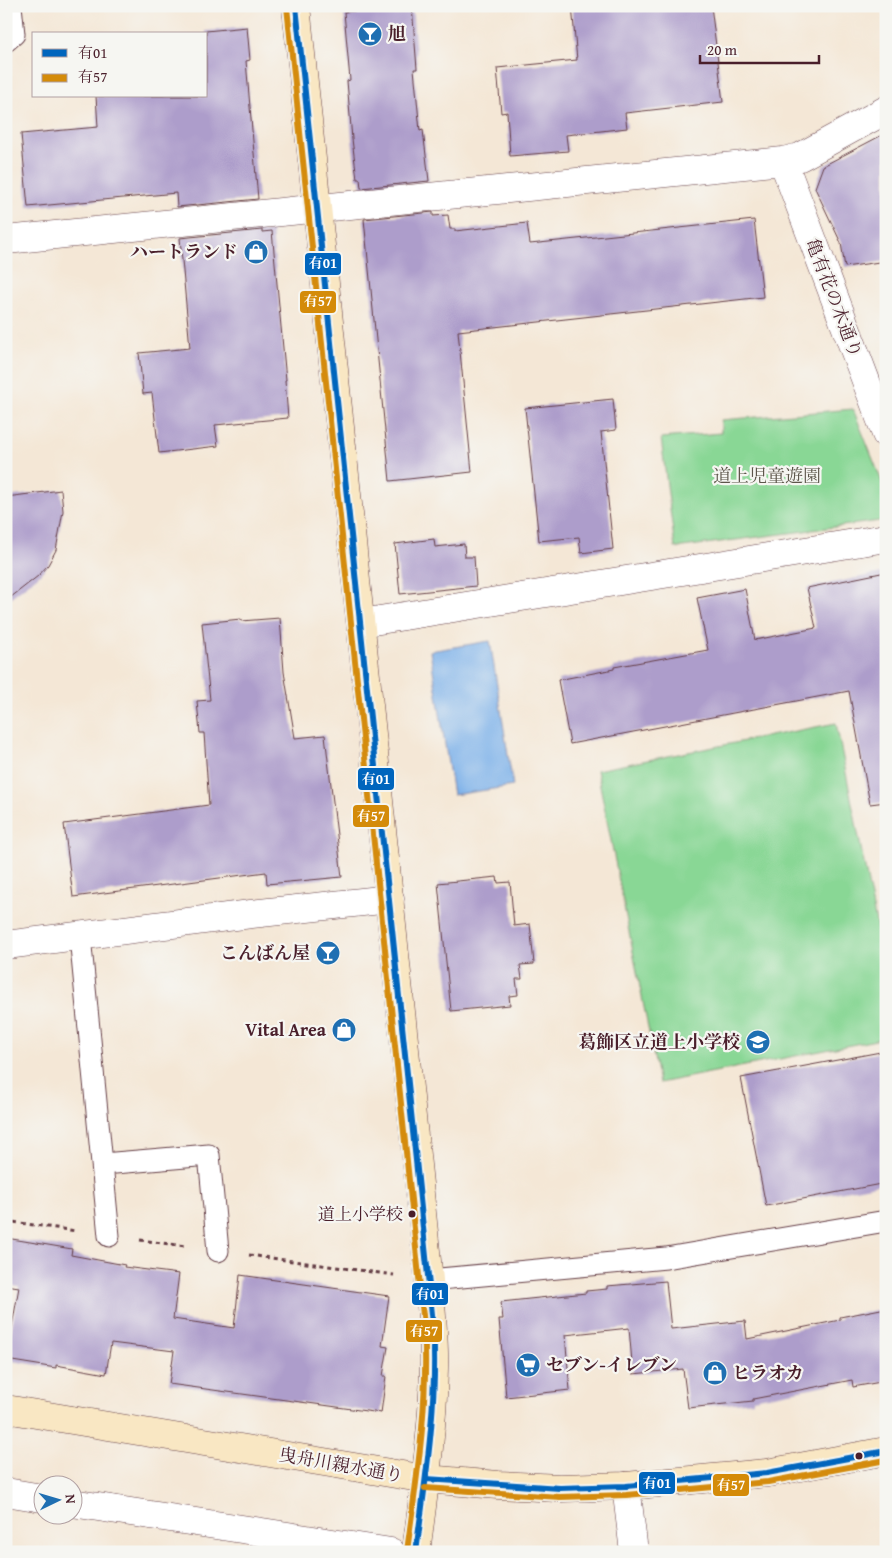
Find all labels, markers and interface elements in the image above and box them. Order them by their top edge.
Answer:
place label: 旭 [388,20,406,47]
bar icon: 旭 [357,21,383,47]
legend [32,32,208,98]
scale bar [700,32,818,64]
text: 20 m [707,39,738,60]
text: 有01 [78,42,107,63]
text: 有57 [78,66,107,87]
street label: 亀有花の木通り [799,234,870,361]
place label: ハートランド [130,238,238,265]
shop icon: ハートランド [243,239,269,265]
line badge: 有01 [304,252,342,276]
text: 有01 [309,253,337,273]
line badge: 有57 [299,290,337,314]
text: 有57 [304,291,332,311]
park label: 道上児童遊園 [713,462,821,489]
line badge: 有01 [357,767,395,791]
text: 有01 [362,769,390,789]
line badge: 有57 [352,804,390,828]
text: 有57 [357,806,385,826]
place label: こんばん屋 [220,939,310,966]
bar icon: こんばん屋 [315,940,341,966]
place label: Vital Area [245,1016,327,1043]
shop icon: Vital Area [331,1017,357,1043]
place label: 葛飾区立道上小学校 [578,1028,740,1055]
school or university icon: 葛飾区立道上小学校 [745,1029,771,1055]
place label: 道上小学校 [318,1201,403,1226]
marker: 道上小学校 [407,1209,417,1219]
line badge: 有01 [411,1282,449,1306]
text: 有01 [416,1284,444,1304]
line badge: 有57 [405,1319,443,1343]
text: 有57 [410,1321,438,1341]
place label: セブン-イレブン [546,1351,677,1378]
supermarket icon: セブン-イレブン [515,1352,541,1378]
place label: ヒラオカ [732,1359,803,1386]
shop icon: ヒラオカ [702,1360,728,1386]
street label: 曳舟川親水通り [277,1440,405,1489]
unlabelled marker [854,1451,864,1461]
line badge: 有01 [638,1471,676,1495]
text: 有01 [643,1473,671,1493]
line badge: 有57 [712,1473,750,1497]
text: 有57 [717,1475,745,1495]
north arrow [32,1476,82,1526]
text: N [61,1493,81,1505]

